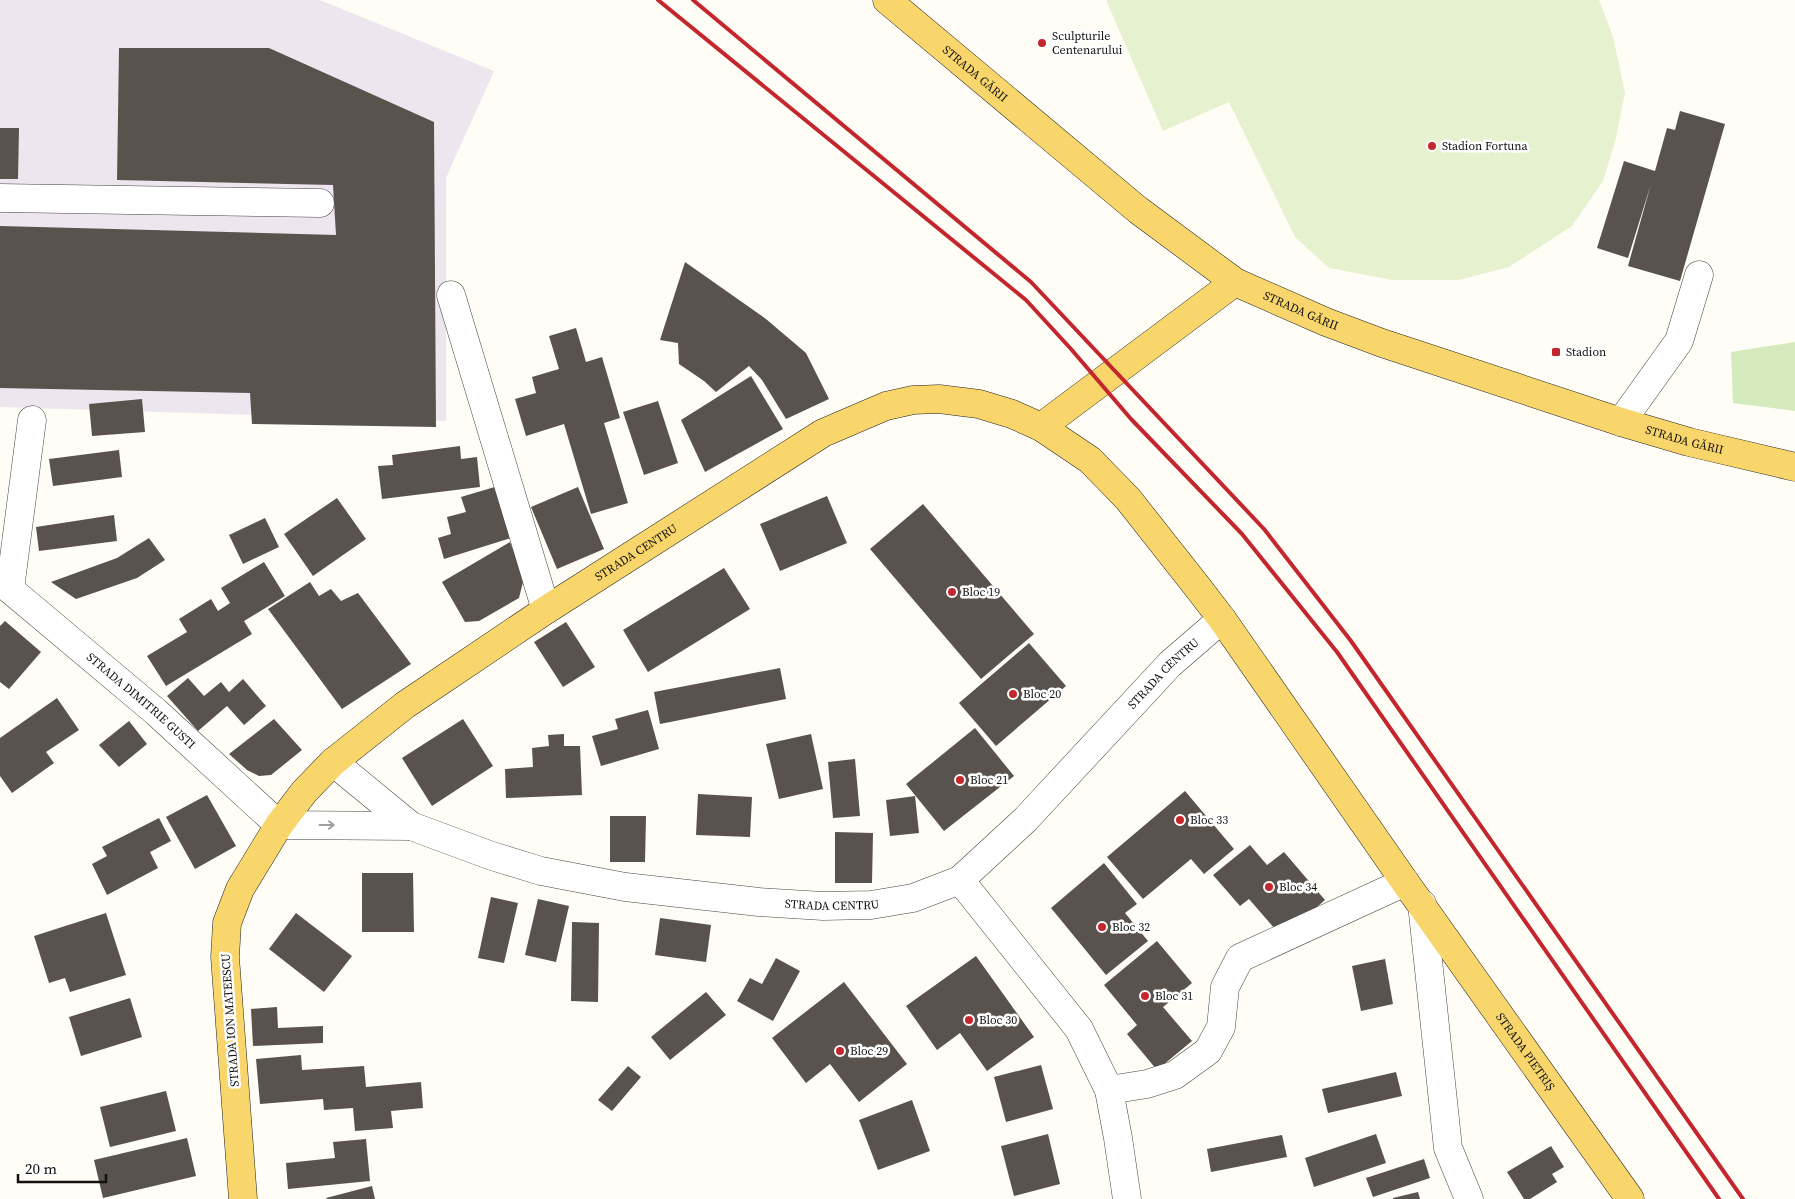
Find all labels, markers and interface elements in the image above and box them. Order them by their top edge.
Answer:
place label: Sculpturile Centenarului [1052,28,1123,58]
marker: Sculpturile Centenarului [1036,37,1048,49]
street label: STRADA GĂRII [939,42,1011,106]
place label: Stadion Fortuna [1442,138,1529,154]
marker: Stadion Fortuna [1426,140,1438,152]
street label: STRADA GĂRII [1261,287,1341,334]
place label: Stadion [1566,344,1606,360]
marker: Stadion [1550,346,1562,358]
street label: STRADA GĂRII [1644,422,1725,458]
street label: STRADA CENTRU [592,520,681,585]
place label: Bloc 19 [962,584,1000,600]
marker: Bloc 19 [946,586,958,598]
street label: STRADA CENTRU [1124,634,1203,712]
street label: STRADA DIMITRIE GUSTI [83,649,199,752]
place label: Bloc 20 [1023,686,1061,702]
marker: Bloc 20 [1007,688,1019,700]
place label: Bloc 21 [970,772,1008,788]
marker: Bloc 21 [954,774,966,786]
place label: Bloc 33 [1190,812,1228,828]
marker: Bloc 33 [1174,814,1186,826]
one-way arrow [319,820,335,830]
place label: Bloc 34 [1279,879,1317,895]
marker: Bloc 34 [1263,881,1275,893]
street label: STRADA CENTRU [784,896,881,914]
place label: Bloc 32 [1112,919,1150,935]
marker: Bloc 32 [1096,921,1108,933]
street label: STRADA ION MATEESCU [217,952,243,1087]
place label: Bloc 31 [1155,988,1193,1004]
marker: Bloc 31 [1139,990,1151,1002]
street label: STRADA PIETRIȘ [1492,1010,1559,1094]
place label: Bloc 30 [979,1012,1017,1028]
marker: Bloc 30 [963,1014,975,1026]
place label: Bloc 29 [850,1043,888,1059]
marker: Bloc 29 [834,1045,846,1057]
scale bar [18,1152,105,1184]
text: 20 m [25,1158,57,1179]

